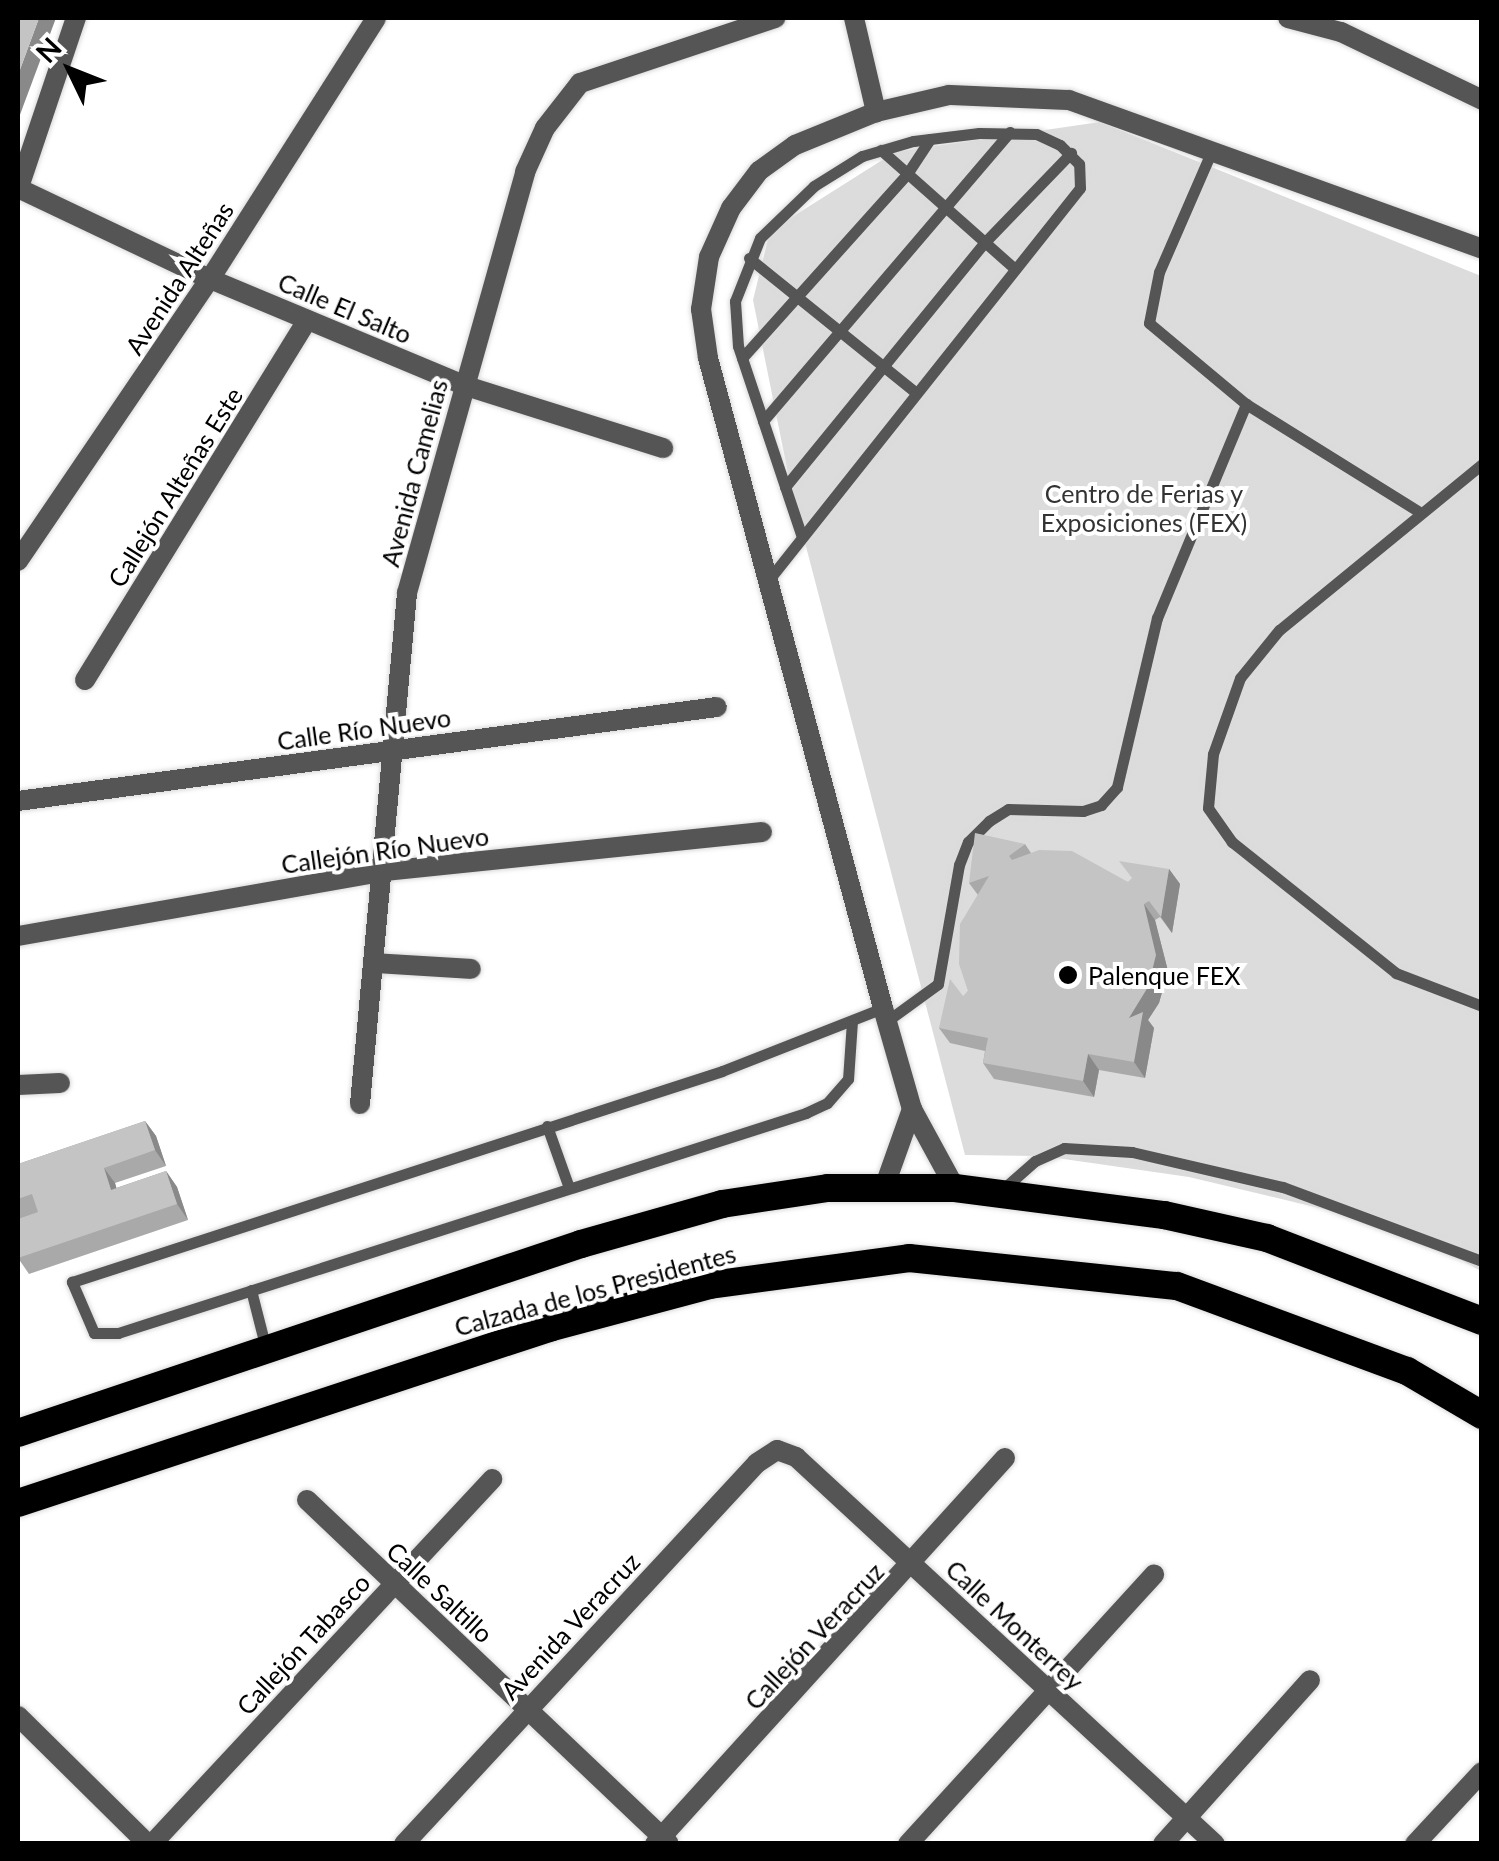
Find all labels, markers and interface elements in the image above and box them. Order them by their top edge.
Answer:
north arrow [20,20,120,120]
text: N [28,30,68,69]
street label: Avenida Alteñas [118,196,240,360]
street label: Calle El Salto [274,266,416,350]
street label: Avenida Camelias [375,376,453,570]
street label: Callejón Alteñas Este [101,381,249,593]
park label: Centro de Ferias y Exposiciones (FEX) [1041,479,1247,538]
street label: Calle Río Nuevo [275,702,453,756]
street label: Callejón Río Nuevo [279,821,491,879]
place label: Palenque FEX [1088,960,1240,990]
marker: Palenque FEX [1057,964,1079,986]
street label: Calzada de los Presidentes [451,1238,739,1342]
street label: Calle Saltillo [381,1535,499,1649]
street label: Avenida Veracruz [494,1546,646,1706]
street label: Calle Monterrey [940,1554,1090,1696]
street label: Callejón Veracruz [738,1556,890,1716]
street label: Callejón Tabasco [230,1567,376,1721]

